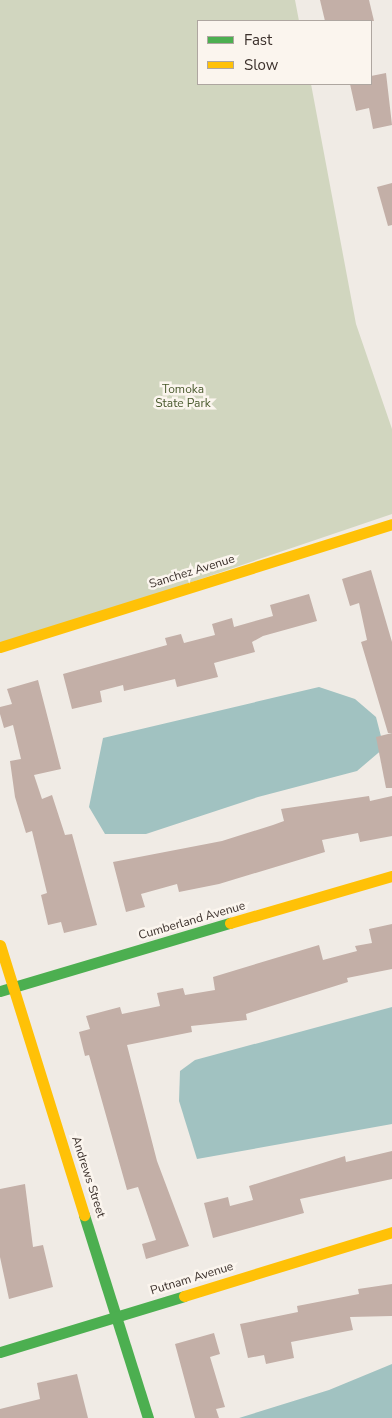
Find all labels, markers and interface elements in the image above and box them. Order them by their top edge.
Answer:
legend [197,20,372,85]
text: Fast [244,30,272,50]
text: Slow [244,55,278,75]
park label: Tomoka State Park [155,383,211,411]
street label: Sanchez Avenue [147,552,237,592]
street label: Cumberland Avenue [137,899,247,943]
street label: Andrews Street [68,1135,108,1219]
street label: Putnam Avenue [149,1260,235,1298]

